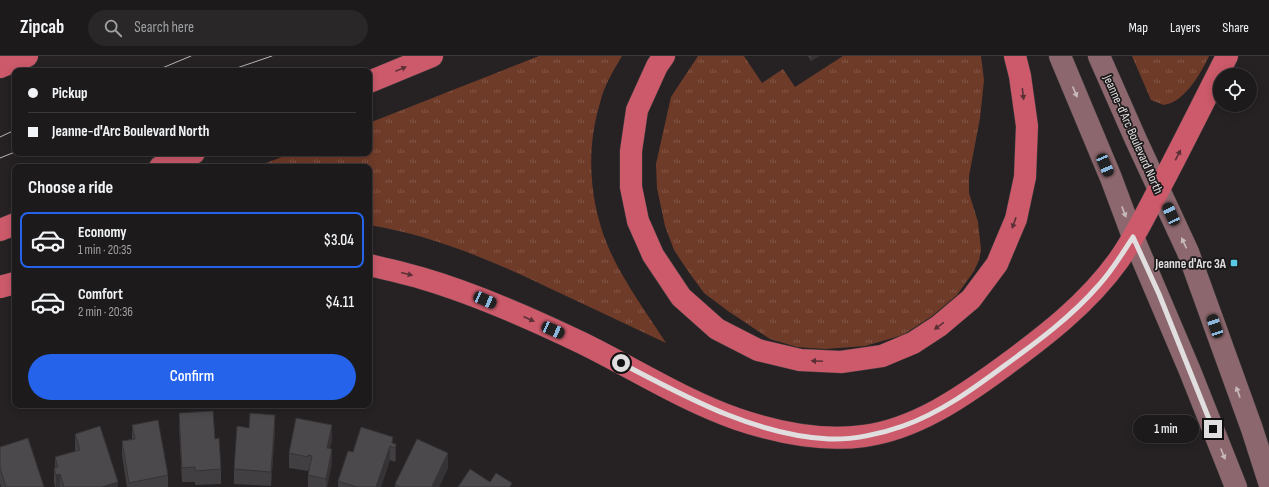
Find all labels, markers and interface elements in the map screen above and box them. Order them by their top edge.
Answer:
search box [88,10,368,46]
text: Zipcab [20,16,64,39]
icon: search [102,17,124,39]
text: Search here [134,18,194,37]
text: Map [1128,19,1148,36]
text: Layers [1170,19,1200,36]
text: Share [1222,19,1249,36]
one-way arrow [395,65,407,71]
map controls [1213,68,1257,112]
button: locate [1213,68,1257,112]
street label: Jeanne-d'Arc Boulevard North [1099,72,1167,196]
text: Pickup [52,84,88,103]
one-way arrow [1072,86,1078,98]
one-way arrow [1019,88,1026,100]
text: Jeanne-d'Arc Boulevard North [52,122,209,141]
one-way arrow [1175,149,1181,161]
car [1095,152,1115,178]
text: Choose a ride [28,177,113,198]
car [1160,201,1182,227]
one-way arrow [1121,207,1127,219]
one-way arrow [1010,217,1016,229]
icon: car [30,222,66,258]
text: Economy [78,223,127,242]
text: $3.04 [323,231,354,250]
one-way arrow [1181,238,1187,249]
text: 1 min · 20:35 [78,242,132,258]
place label: Jeanne d'Arc 3A [1154,256,1227,272]
marker: Jeanne d'Arc 3A [1229,258,1239,268]
one-way arrow [401,271,413,277]
icon: car [30,284,66,320]
text: Comfort [78,285,123,304]
car [472,290,498,310]
text: $4.11 [325,293,354,312]
text: 2 min · 20:36 [78,304,133,320]
car [1205,313,1225,339]
one-way arrow [523,316,534,322]
car [540,320,566,340]
one-way arrow [934,322,945,330]
button: Confirm [28,354,356,400]
route start [612,354,630,372]
one-way arrow [810,358,823,364]
one-way arrow [1235,385,1241,397]
callout: 1 min [1133,415,1199,443]
route end [1204,420,1222,438]
text: 1 min [1154,421,1178,437]
one-way arrow [1221,449,1227,461]

